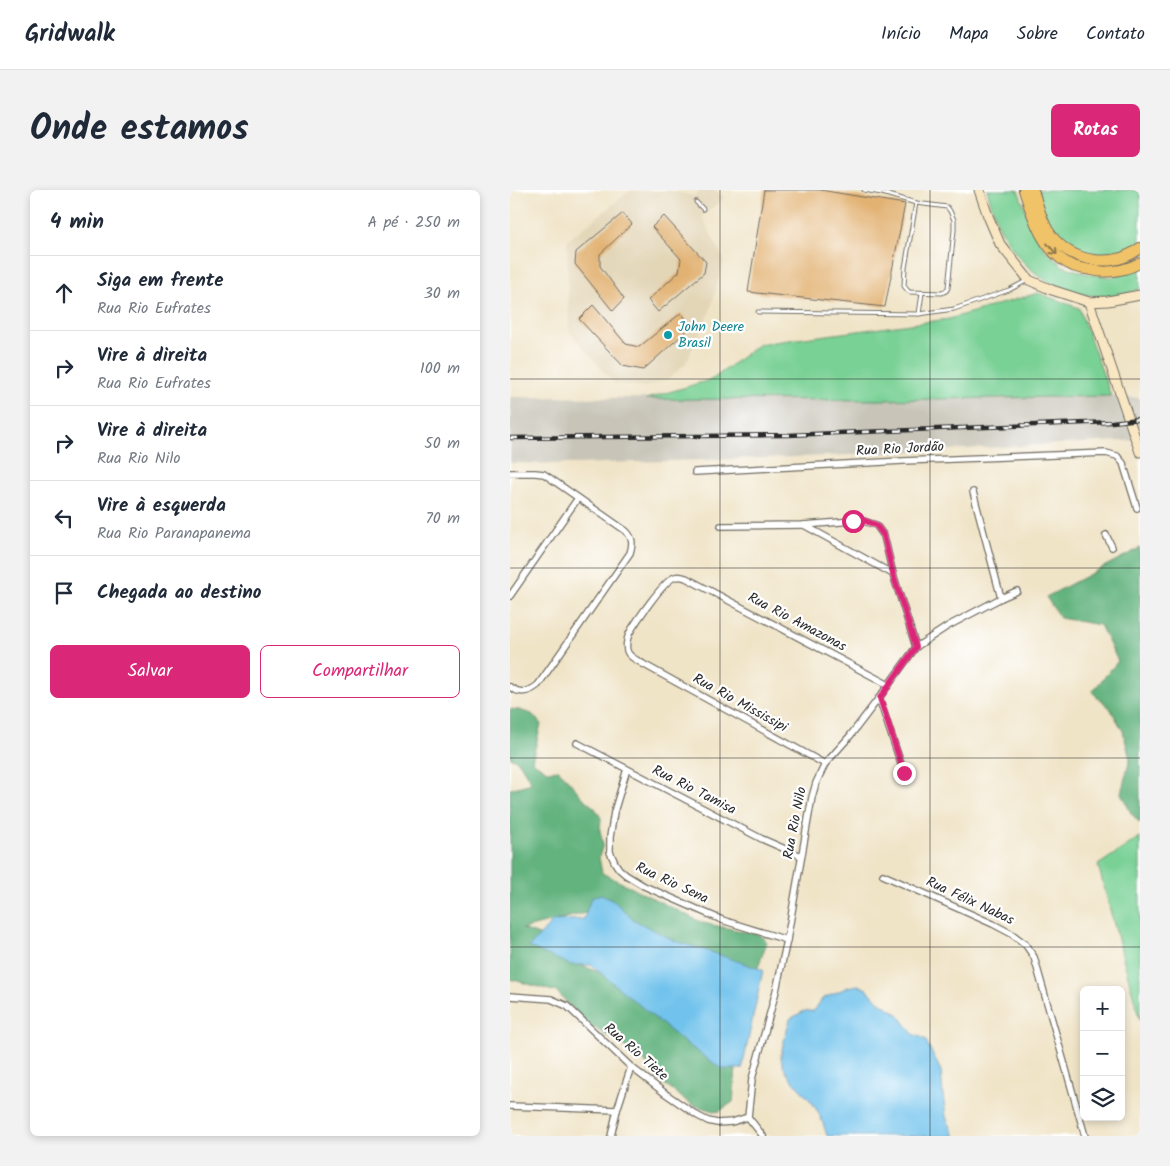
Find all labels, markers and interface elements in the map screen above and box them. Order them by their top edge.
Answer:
text: Gridwalk [25,15,115,54]
text: Início [881,20,921,49]
text: Mapa [949,20,989,49]
text: Sobre [1017,20,1058,49]
text: Contato [1086,20,1145,49]
text: Onde estamos [30,102,249,158]
button: Rotas [1051,104,1140,157]
text: 4 min [50,206,104,239]
text: A pé · 250 m [368,210,460,235]
one-way arrow [1046,243,1058,256]
text: Siga em frente [97,266,224,296]
icon: ahead [50,279,78,307]
text: 30 m [424,281,460,306]
text: Rua Rio Eufrates [97,296,211,321]
place label: John Deere Brasil [678,316,745,354]
marker: John Deere Brasil [662,329,674,341]
text: Vire à direita [97,341,207,371]
icon: right [50,354,78,382]
text: 100 m [420,356,460,381]
text: Rua Rio Eufrates [97,371,211,396]
text: Vire à direita [97,416,207,446]
icon: right [50,429,78,457]
text: 50 m [424,431,460,456]
street label: Rua Rio Jordão [855,436,945,462]
text: Rua Rio Nilo [97,446,181,471]
text: Vire à esquerda [97,491,226,521]
icon: left [50,504,78,532]
text: 70 m [425,506,460,531]
route start [842,510,865,533]
text: Rua Rio Paranapanema [97,521,251,546]
text: Chegada ao destino [97,578,262,608]
icon: arrive [50,579,78,607]
street label: Rua Rio Amazonas [744,587,850,657]
button: Salvar [50,645,250,698]
button: Compartilhar [260,645,460,698]
street label: Rua Rio Mississipi [689,668,792,739]
street label: Rua Rio Tamisa [648,759,740,821]
route end [893,762,916,785]
street label: Rua Rio Nilo [777,785,813,861]
street label: Rua Rio Sena [632,856,712,910]
street label: Rua Félix Nabas [922,871,1018,931]
map controls [1080,986,1125,1121]
button: + [1080,986,1125,1031]
street label: Rua Rio Tiete [599,1018,674,1087]
button: − [1080,1031,1125,1076]
button: layers [1080,1076,1125,1121]

